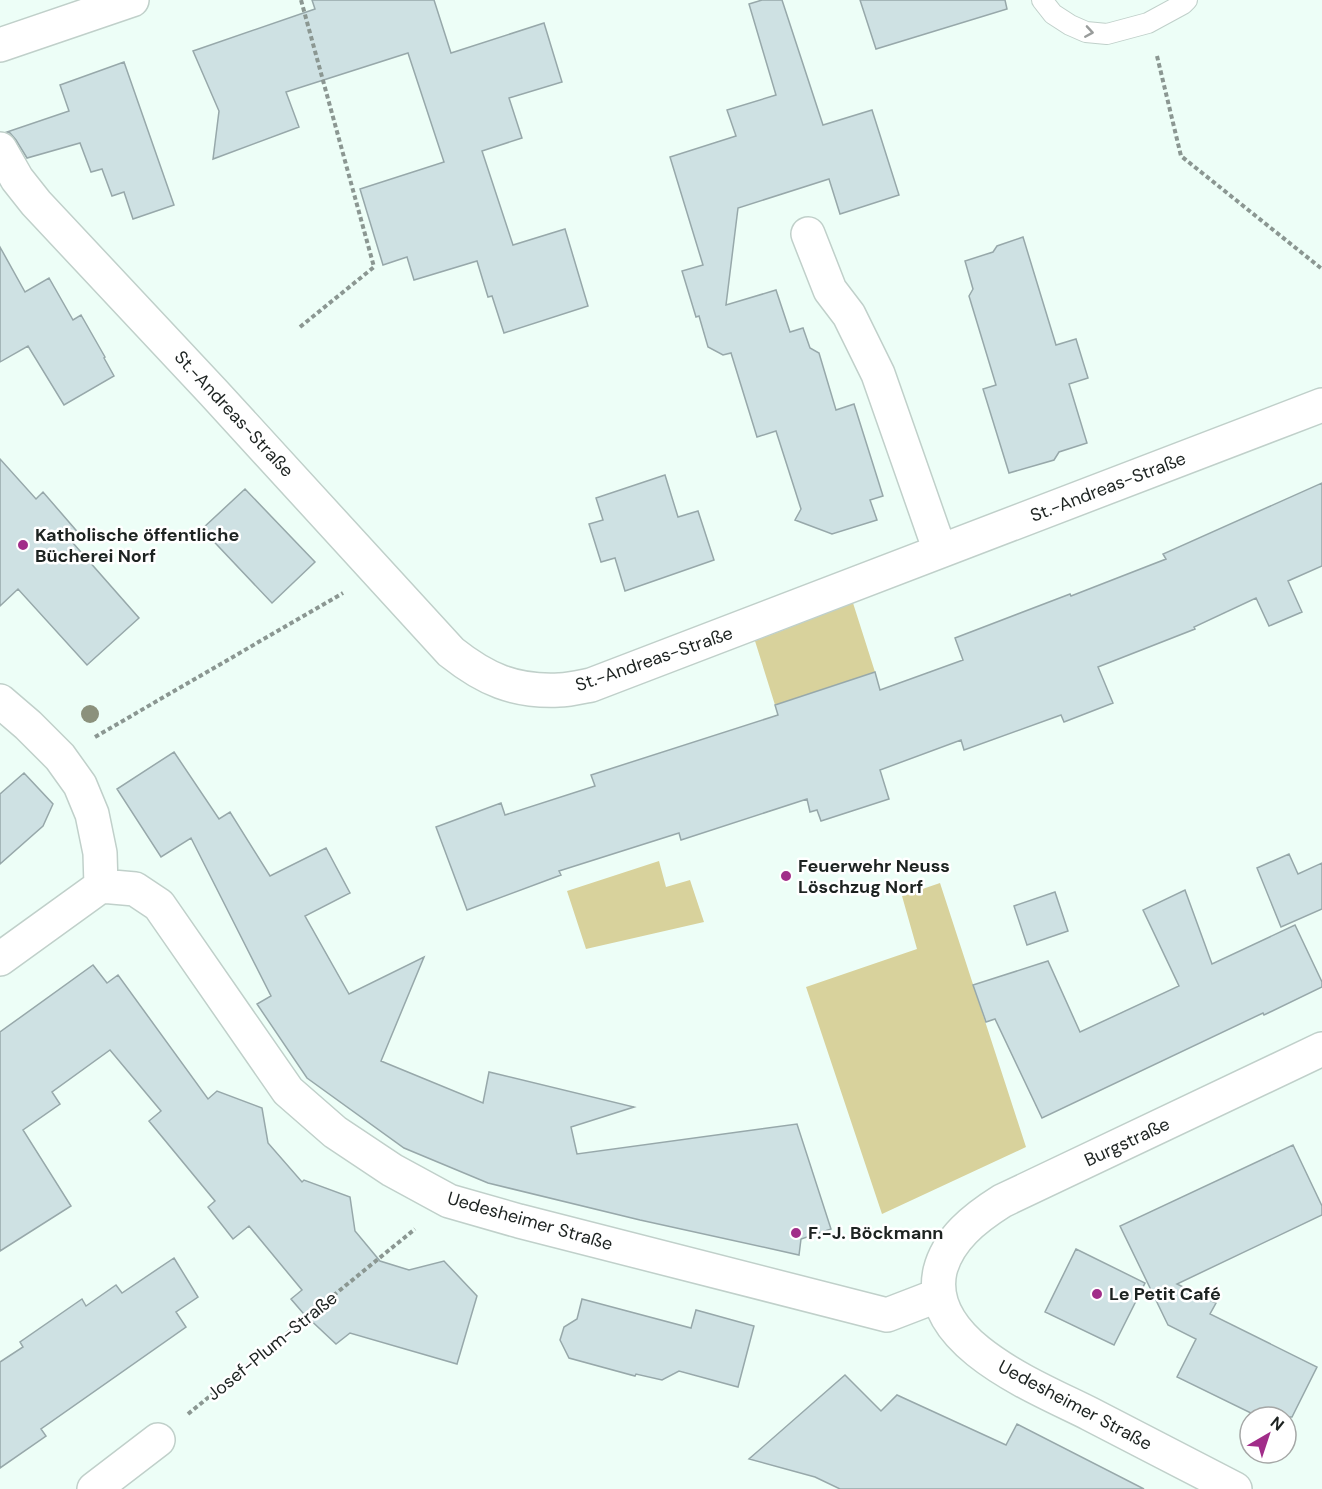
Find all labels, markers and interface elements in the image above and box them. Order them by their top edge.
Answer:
one-way arrow [1084,25,1094,37]
street label: St.-Andreas-Straße [169,346,299,482]
street label: St.-Andreas-Straße [1027,446,1189,528]
place label: Katholische öffentliche Bücherei Norf [35,523,239,568]
marker: Katholische öffentliche Bücherei Norf [16,538,30,552]
street label: St.-Andreas-Straße [572,621,736,697]
place label: Feuerwehr Neuss Löschzug Norf [798,854,950,899]
marker: Feuerwehr Neuss Löschzug Norf [779,869,793,883]
street label: Burgstraße [1080,1112,1174,1172]
street label: Uedesheimer Straße [445,1186,615,1256]
place label: F.-J. Böckmann [808,1221,943,1245]
marker: F.-J. Böckmann [789,1226,803,1240]
place label: Le Petit Café [1109,1282,1221,1306]
street label: Josef-Plum-Straße [202,1286,342,1406]
marker: Le Petit Café [1090,1287,1104,1301]
street label: Uedesheimer Straße [994,1354,1156,1456]
north arrow [1238,1405,1298,1465]
text: N [1266,1412,1288,1436]

